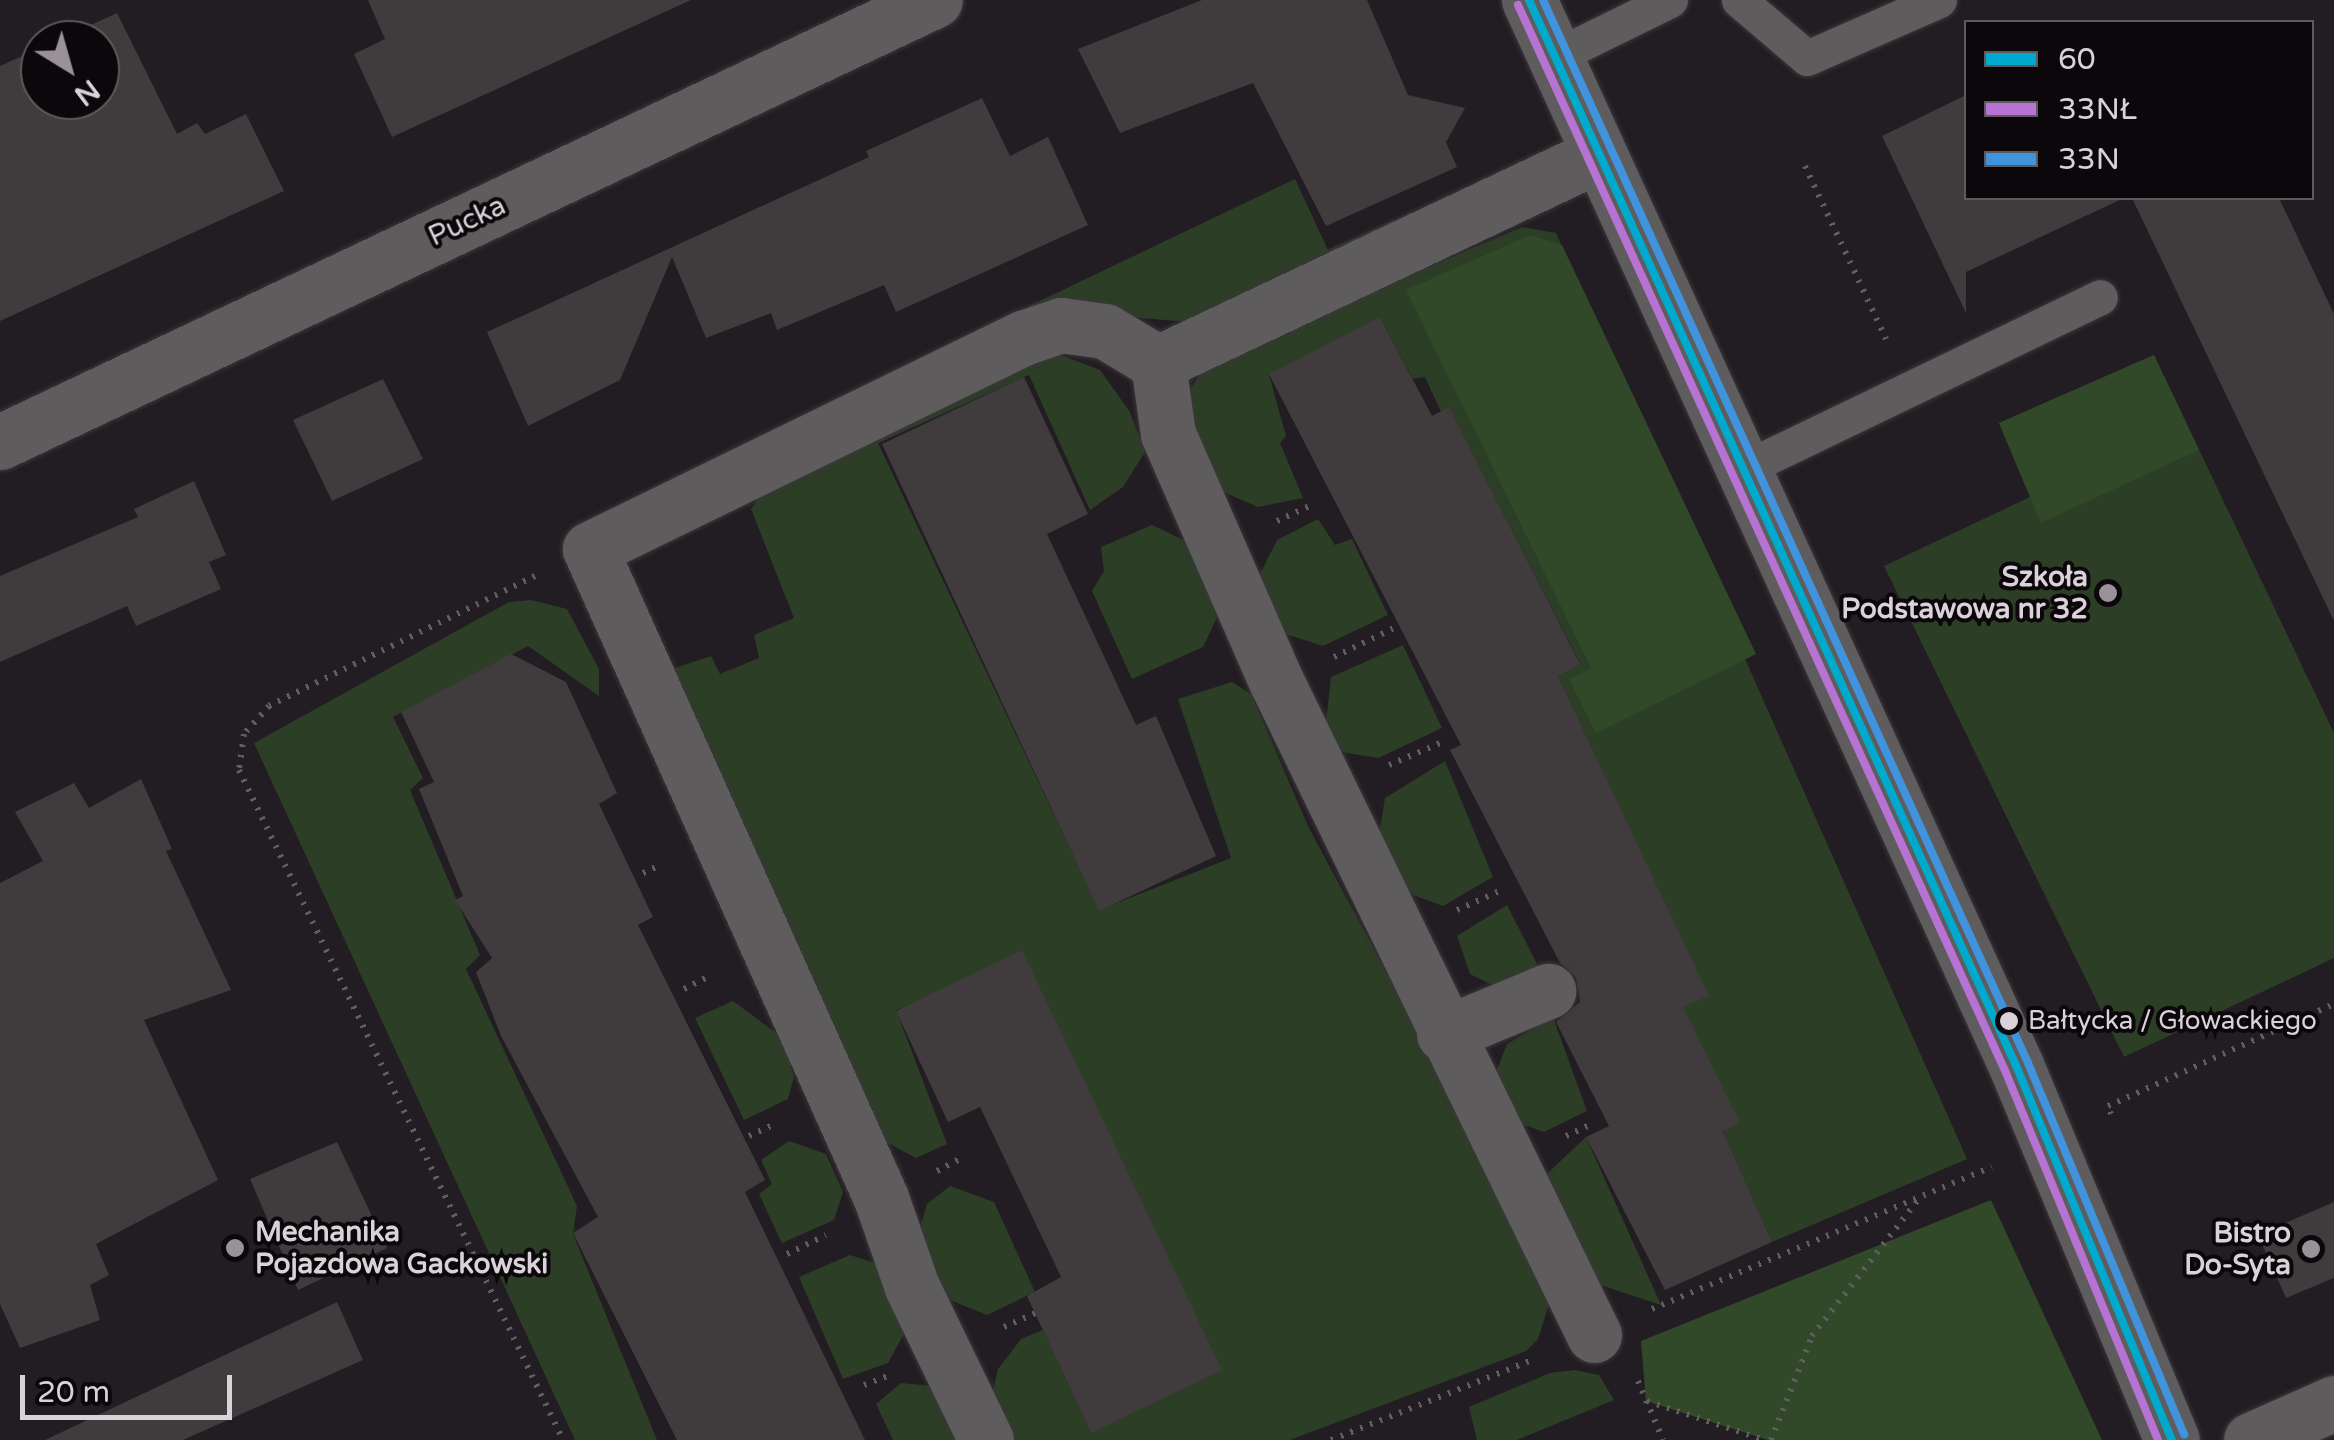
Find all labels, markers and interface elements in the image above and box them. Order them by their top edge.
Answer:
north arrow [20,20,120,120]
legend [1964,20,2314,200]
text: 60 [2058,41,2096,78]
text: N [68,72,106,113]
text: 33NŁ [2058,91,2137,128]
text: 33N [2058,141,2120,178]
street label: Pucka [423,189,511,253]
place label: Szkoła Podstawowa nr 32 [1841,560,2088,626]
marker: Szkoła Podstawowa nr 32 [2097,582,2119,604]
place label: Bałtycka / Głowackiego [2028,1005,2317,1037]
marker: Bałtycka / Głowackiego [1999,1011,2019,1031]
place label: Mechanika Pojazdowa Gackowski [255,1215,548,1281]
place label: Bistro Do-Syta [2184,1216,2291,1282]
marker: Mechanika Pojazdowa Gackowski [224,1237,246,1259]
marker: Bistro Do-Syta [2300,1238,2322,1260]
scale bar [25,1355,238,1417]
text: 20 m [37,1374,110,1411]

